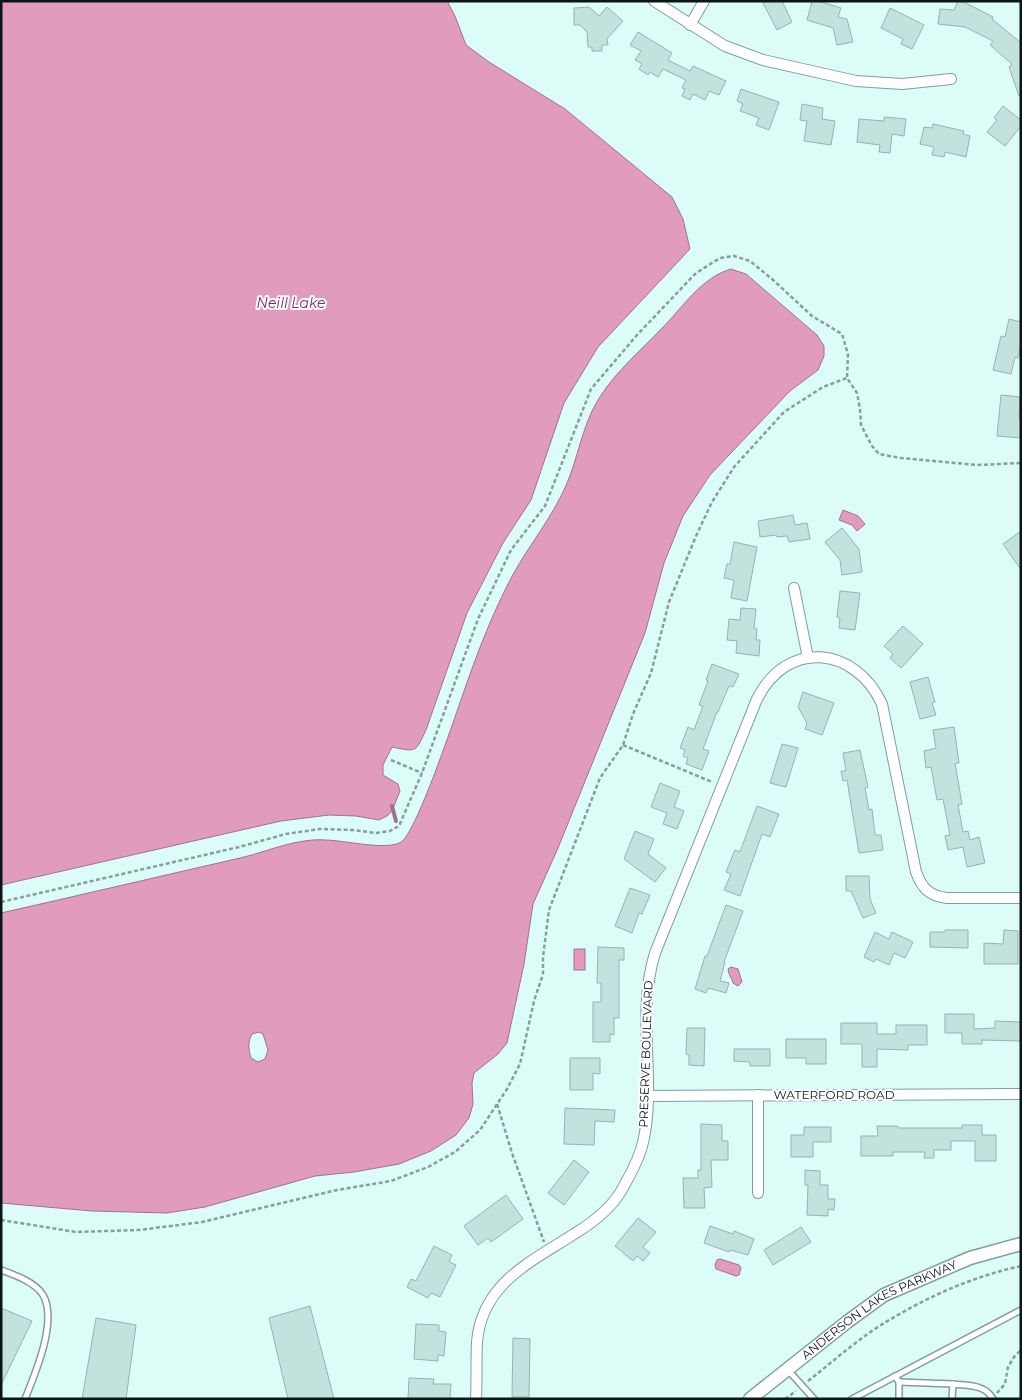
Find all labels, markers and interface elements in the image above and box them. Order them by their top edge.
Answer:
water label: Neill Lake [257,294,325,312]
street label: PRESERVE BOULEVARD [635,980,656,1128]
street label: WATERFORD ROAD [773,1087,895,1102]
street label: ANDERSON LAKES PARKWAY [798,1256,959,1362]

